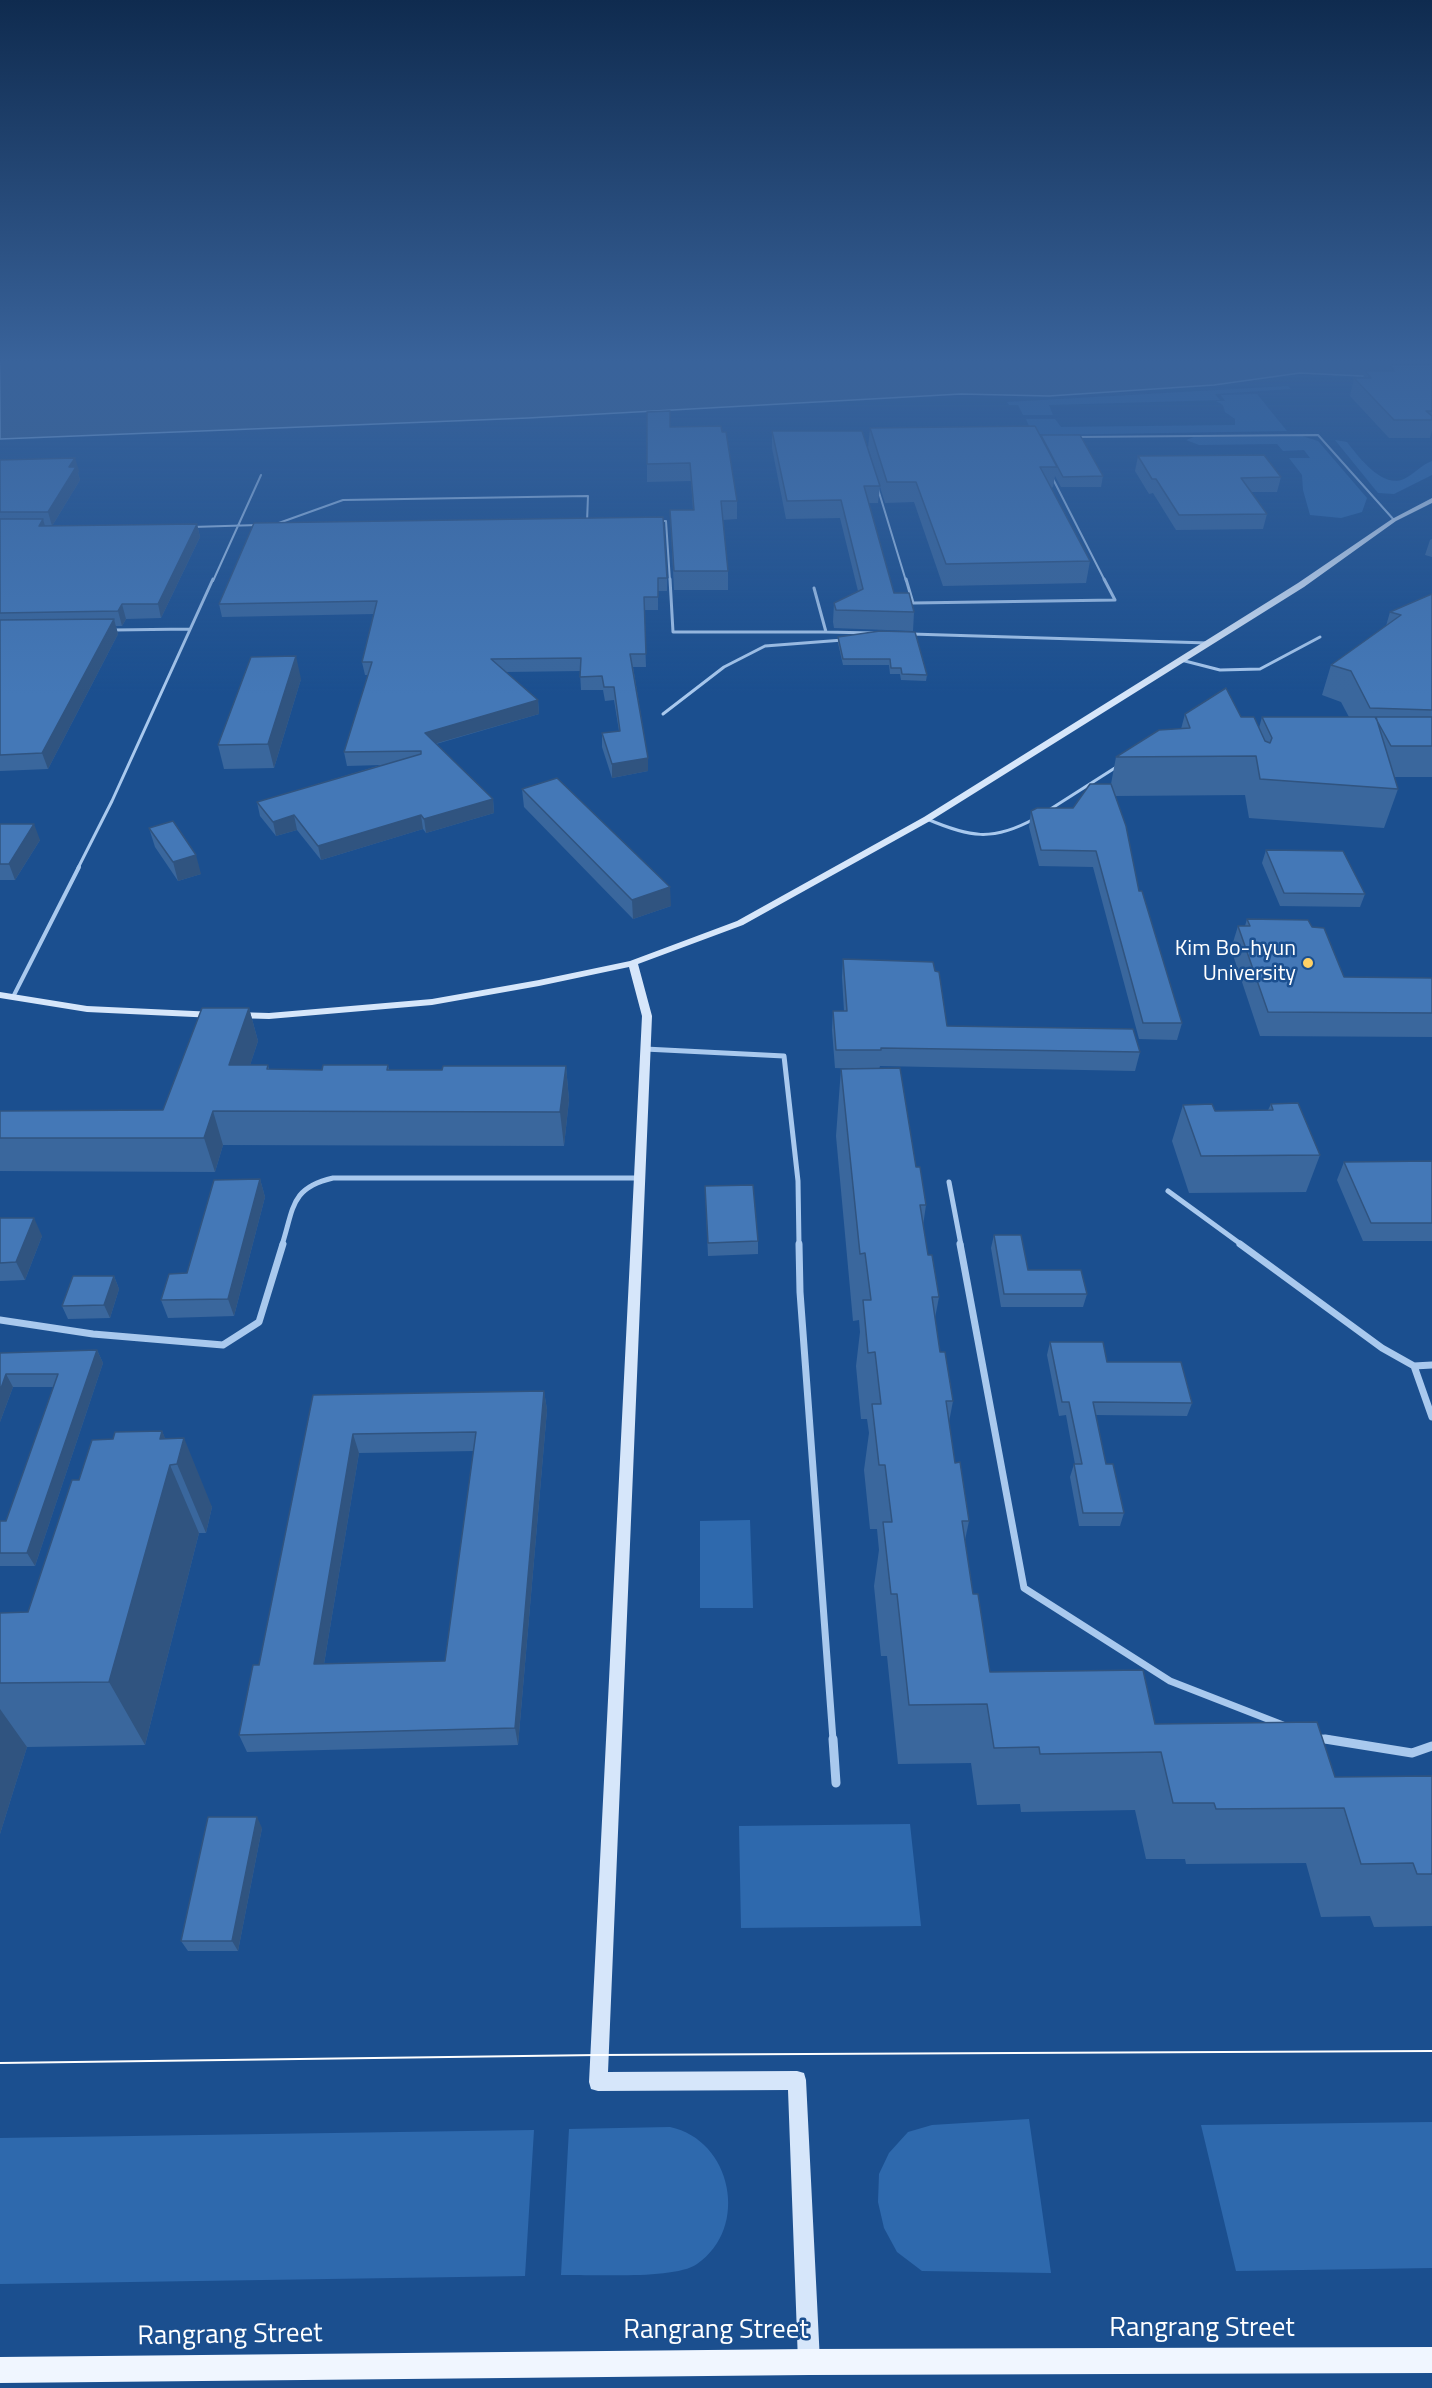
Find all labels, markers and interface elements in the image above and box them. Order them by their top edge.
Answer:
place label: Kim Bo-hyun University [1175,937,1296,988]
marker: Kim Bo-hyun University [1301,956,1315,970]
street label: Rangrang Street [1109,2313,1295,2345]
street label: Rangrang Street [623,2315,809,2347]
street label: Rangrang Street [137,2318,323,2354]

